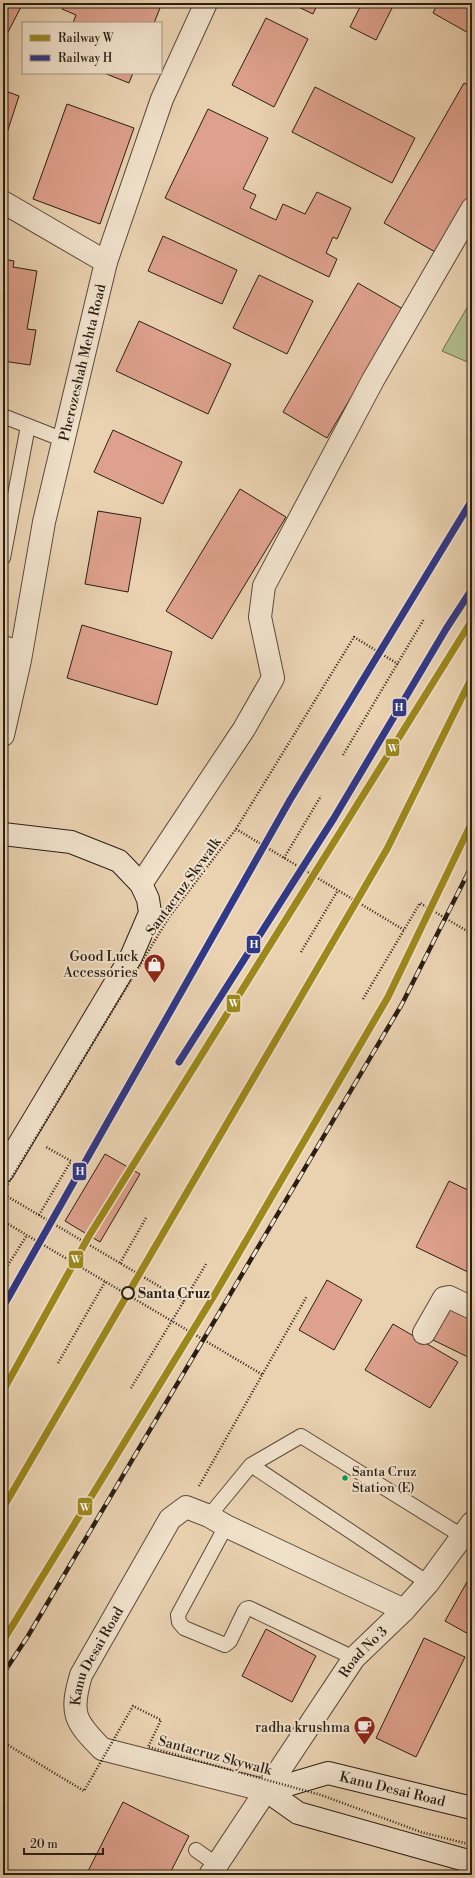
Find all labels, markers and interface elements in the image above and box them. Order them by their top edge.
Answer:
legend [22,22,162,74]
text: Railway W [58,31,115,46]
text: Railway H [58,51,113,66]
street label: Pherozeshah Mehta Road [56,282,110,443]
line badge: H [392,698,407,717]
text: H [394,701,404,715]
line badge: W [385,738,400,757]
text: W [386,742,399,756]
street label: Santacruz Skywalk [142,833,226,939]
line badge: H [246,935,261,954]
text: H [249,938,259,952]
place label: Good Luck Accessories [62,948,139,982]
shop icon: Good Luck Accessories [141,951,167,984]
line badge: W [226,994,241,1013]
text: W [227,997,240,1011]
line badge: H [72,1162,87,1181]
text: H [75,1165,85,1179]
line badge: W [68,1250,84,1269]
text: W [69,1253,82,1267]
place label: Santa Cruz [138,1285,210,1303]
marker: Santa Cruz [121,1286,135,1300]
place label: Santa Cruz Station (E) [352,1464,416,1496]
marker: Santa Cruz Station (E) [340,1473,350,1483]
line badge: W [77,1497,93,1516]
text: W [78,1501,91,1515]
street label: Kanu Desai Road [67,1604,128,1706]
street label: Road No 3 [335,1623,392,1681]
cafe icon: radha krushma [352,1714,378,1747]
place label: radha krushma [255,1719,351,1737]
street label: Santacruz Skywalk [156,1732,274,1780]
street label: Kanu Desai Road [338,1768,447,1811]
scale bar [24,1830,103,1856]
text: 20 m [30,1837,58,1852]

